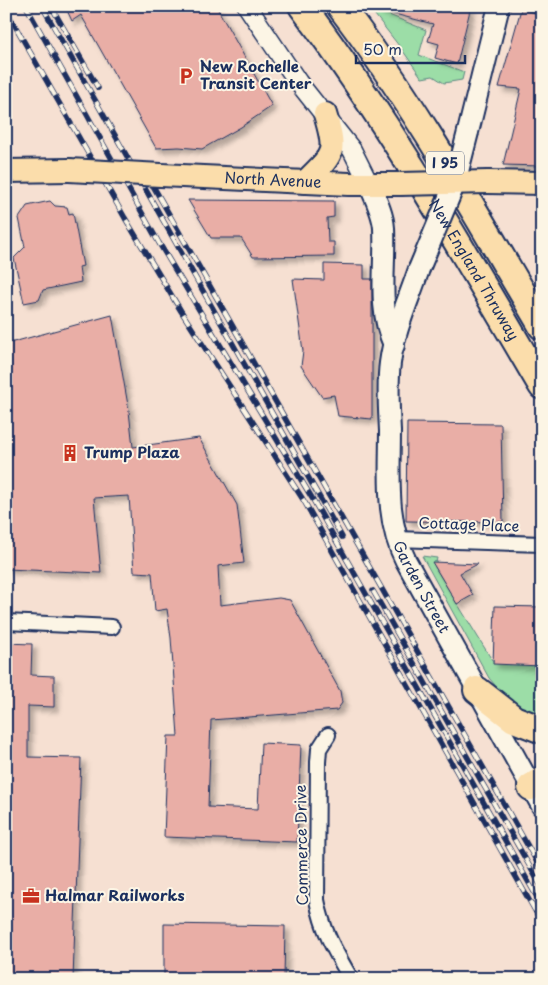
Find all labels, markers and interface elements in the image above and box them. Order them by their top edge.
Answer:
scale bar [356,32,464,64]
text: 50 m [363,37,402,60]
place label: New Rochelle Transit Center [200,54,312,94]
parking icon: New Rochelle Transit Center [176,66,196,86]
road number: I 95 [426,152,464,174]
street label: North Avenue [224,165,322,193]
street label: New England Thruway [424,194,526,344]
place label: Trump Plaza [84,440,180,463]
building icon: Trump Plaza [60,443,80,463]
street label: Cottage Place [418,510,520,537]
street label: Garden Street [388,537,457,637]
street label: Commerce Drive [288,784,313,906]
place label: Halmar Railworks [45,883,185,906]
office icon: Halmar Railworks [21,886,41,906]

